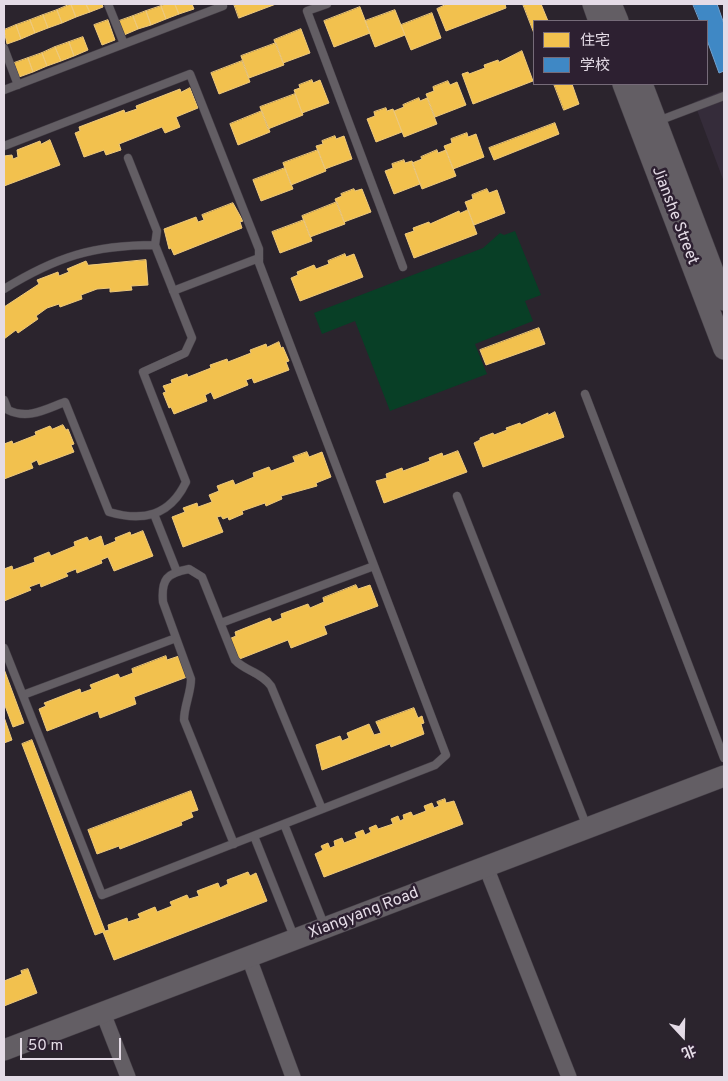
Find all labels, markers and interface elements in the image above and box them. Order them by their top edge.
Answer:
legend [533,20,708,85]
text: 住宅 [580,32,610,51]
text: 学校 [580,57,610,76]
street label: Jianshe Street [646,164,702,268]
street label: Xiangyang Road [306,884,422,944]
north arrow [658,1011,708,1061]
scale bar [22,1028,124,1060]
text: 50 m [28,1037,63,1056]
text: 北 [679,1040,698,1061]

